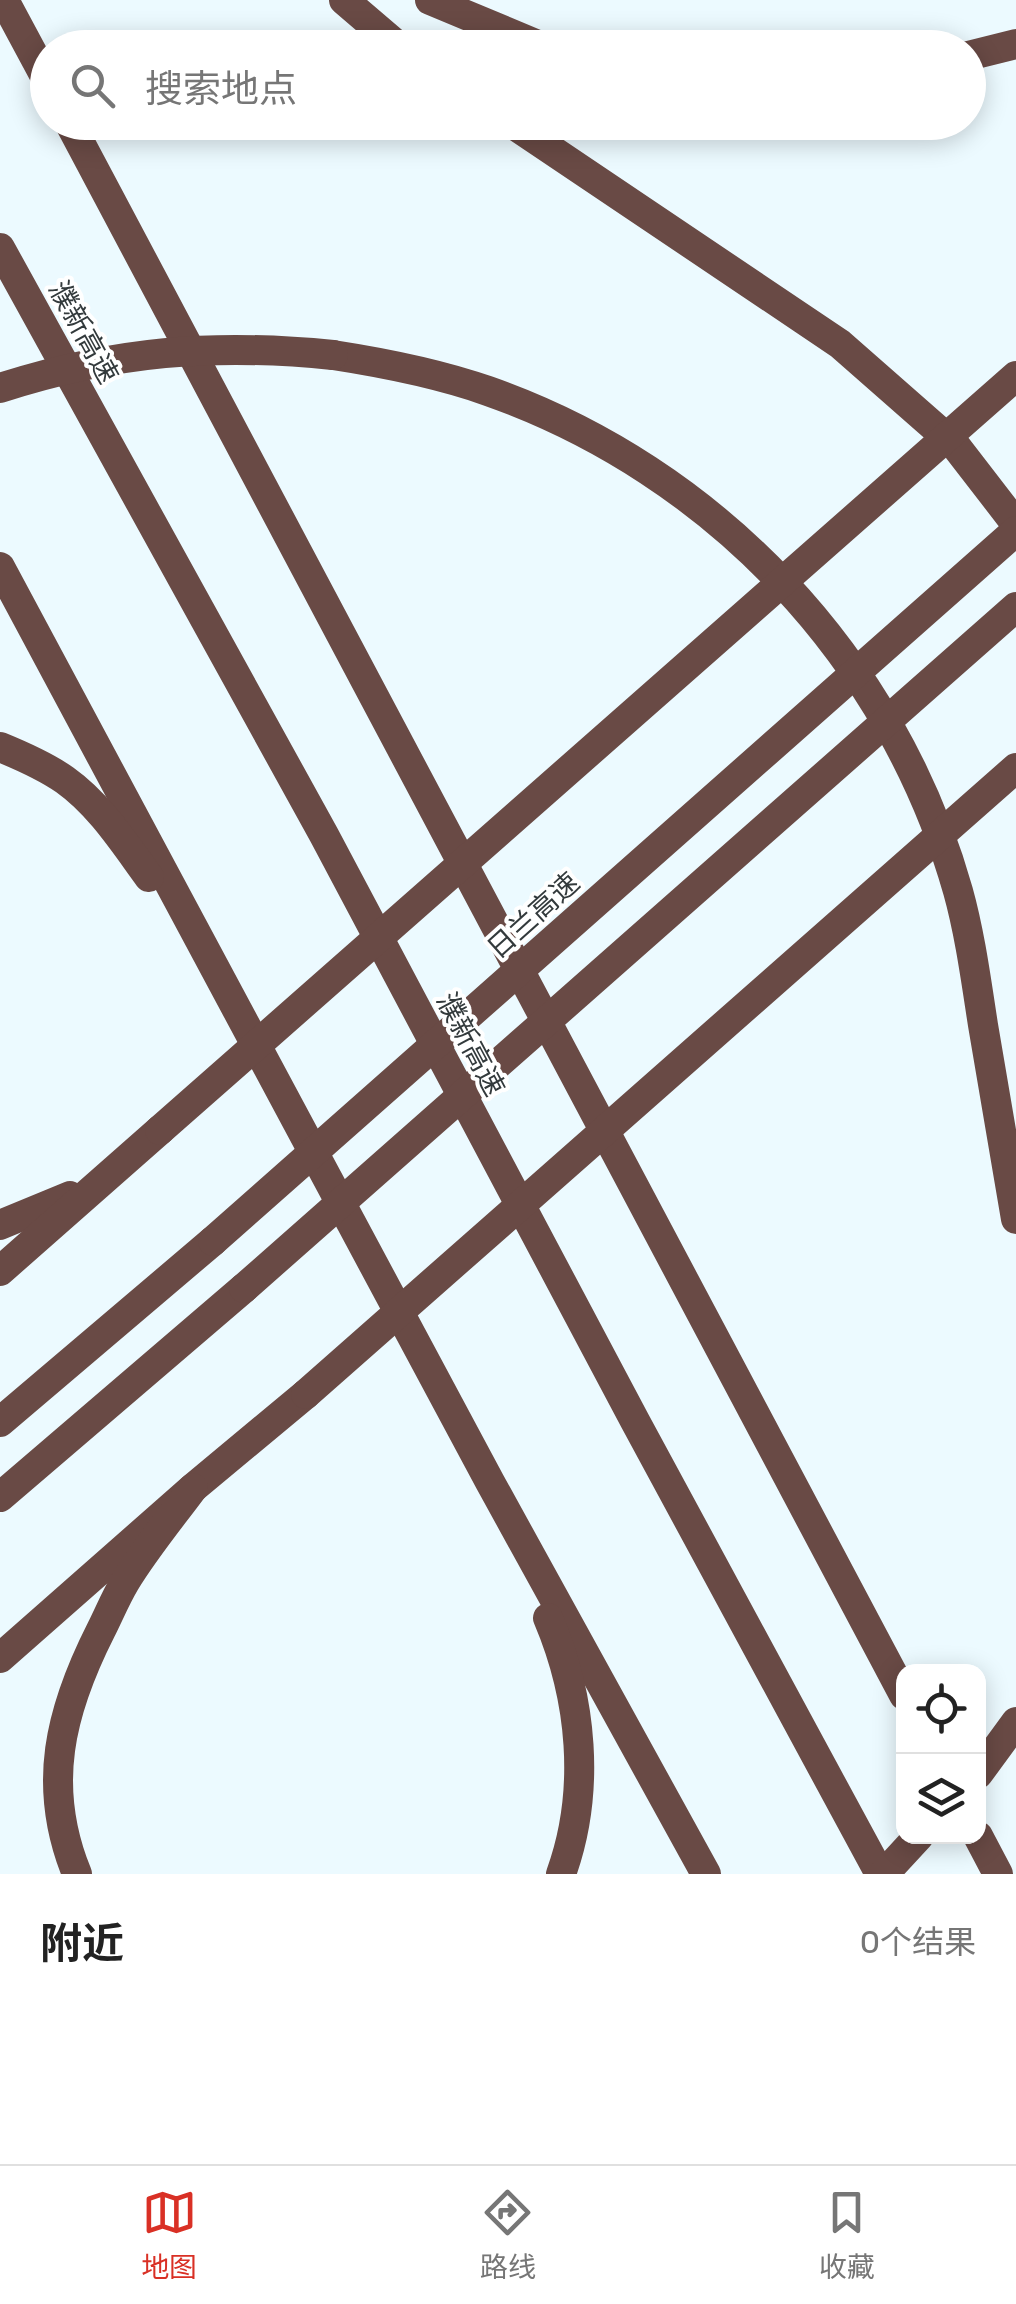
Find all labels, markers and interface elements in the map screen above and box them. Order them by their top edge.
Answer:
search box [30,30,986,140]
icon: search [65,58,120,113]
text: 搜索地点 [145,66,297,112]
street label: 濮新高速 [42,275,125,389]
street label: 日兰高速 [481,866,586,965]
street label: 濮新高速 [430,987,511,1101]
map controls [896,1664,986,1844]
button: locate [896,1664,986,1754]
button: layers [896,1754,986,1844]
text: 附近 [40,1919,124,1969]
text: 0个结果 [860,1923,976,1961]
tab: 地图 [141,2185,197,2285]
tab: 路线 [480,2185,536,2285]
tab: 收藏 [819,2185,875,2285]

